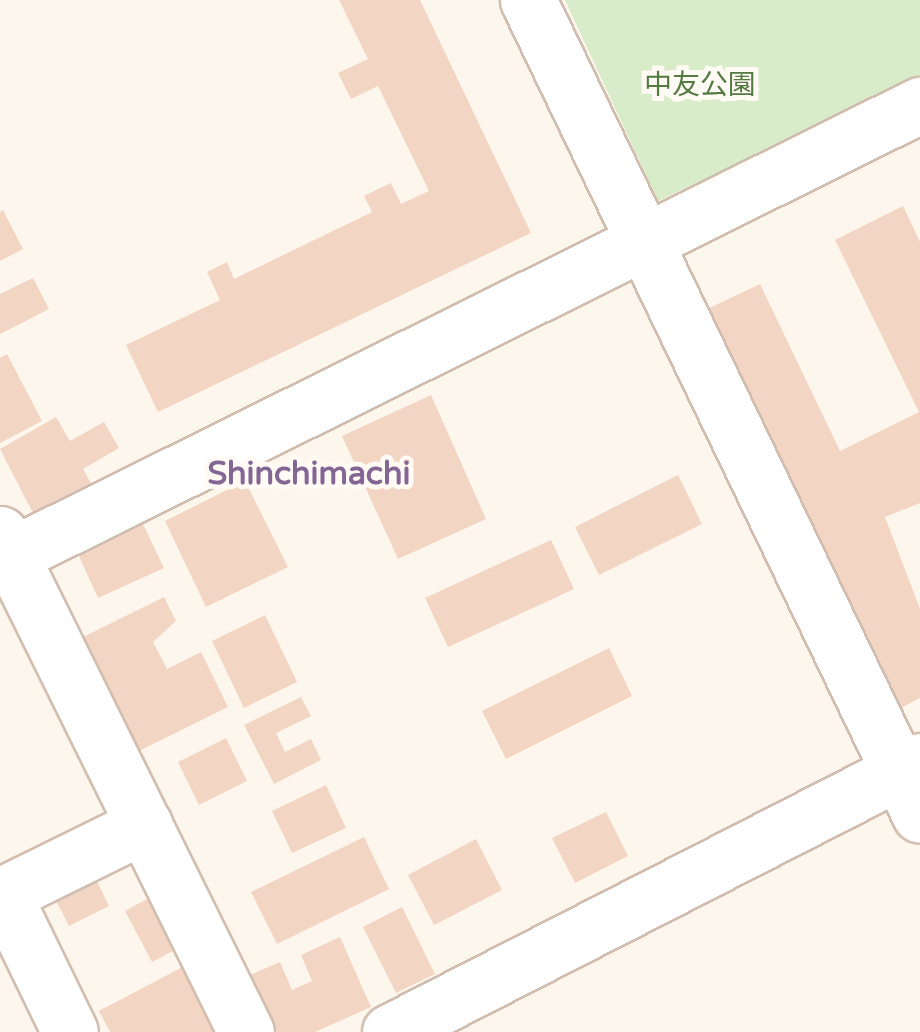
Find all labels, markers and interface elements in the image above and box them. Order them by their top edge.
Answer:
park label: 中友公園 [644,68,756,102]
district label: Shinchimachi [208,455,410,493]

